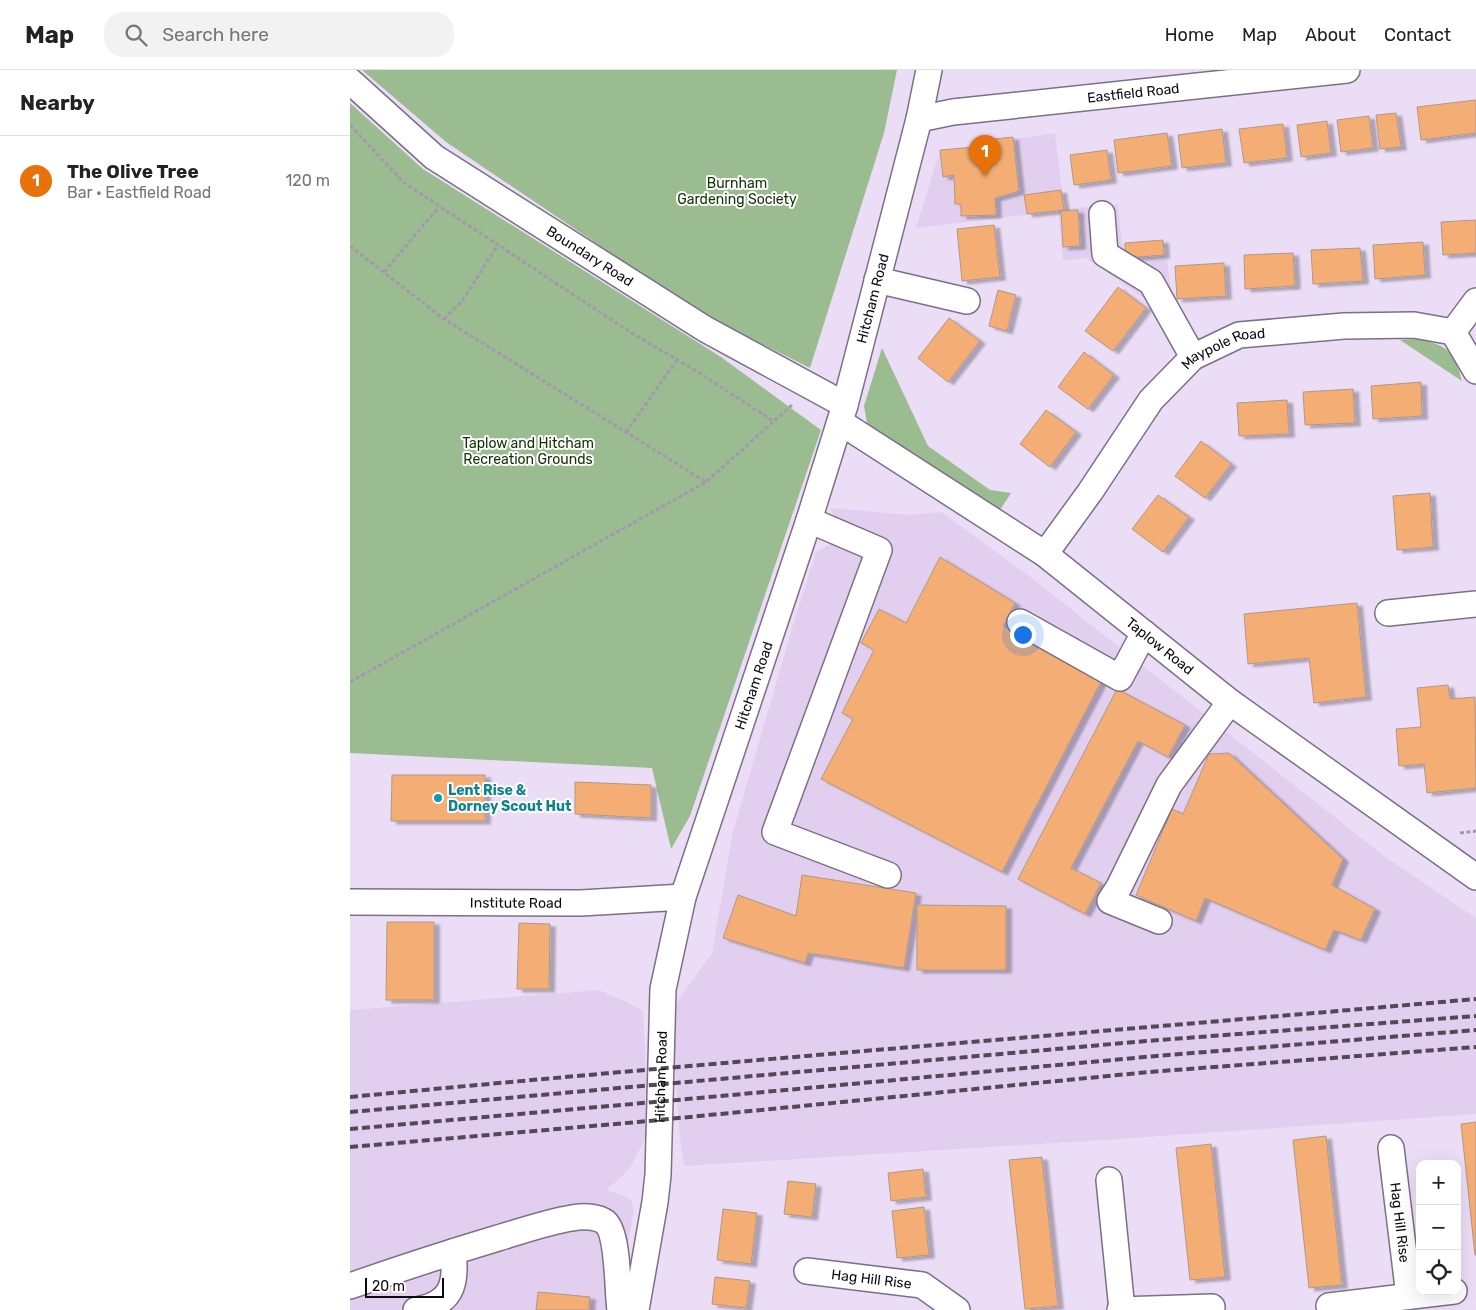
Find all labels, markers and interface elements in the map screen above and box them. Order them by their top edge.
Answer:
search box [104,12,454,57]
text: Map [25,21,74,49]
icon: search [122,21,150,49]
text: Search here [162,23,269,46]
text: Home [1165,24,1214,46]
text: Map [1242,24,1277,46]
text: About [1305,24,1356,46]
text: Contact [1384,24,1451,46]
street label: Eastfield Road [1086,80,1180,107]
text: Nearby [20,90,95,115]
pin: 1 [969,135,1001,176]
text: The Olive Tree [67,160,199,183]
text: 1 [32,171,40,190]
text: 120 m [285,171,330,190]
park label: Burnham Gardening Society [677,175,797,208]
text: Bar · Eastfield Road [67,183,211,202]
street label: Boundary Road [543,223,636,290]
street label: Hitcham Road [853,252,893,345]
street label: Maypole Road [1178,325,1266,373]
park label: Taplow and Hitcham Recreation Grounds [462,435,594,468]
street label: Taplow Road [1122,614,1197,679]
your location [1010,622,1036,648]
street label: Hitcham Road [732,639,777,732]
place label: Lent Rise & Dorney Scout Hut [448,782,572,815]
marker: Lent Rise & Dorney Scout Hut [432,792,444,804]
street label: Institute Road [470,895,562,912]
street label: Hitcham Road [651,1031,671,1123]
map controls [1416,1160,1461,1295]
button: + [1416,1160,1461,1205]
street label: Hag Hill Rise [1386,1181,1413,1264]
button: − [1416,1205,1461,1250]
button: locate [1416,1250,1461,1295]
street label: Hag Hill Rise [830,1266,913,1293]
scale bar [365,1275,444,1298]
text: 20 m [372,1278,405,1295]

